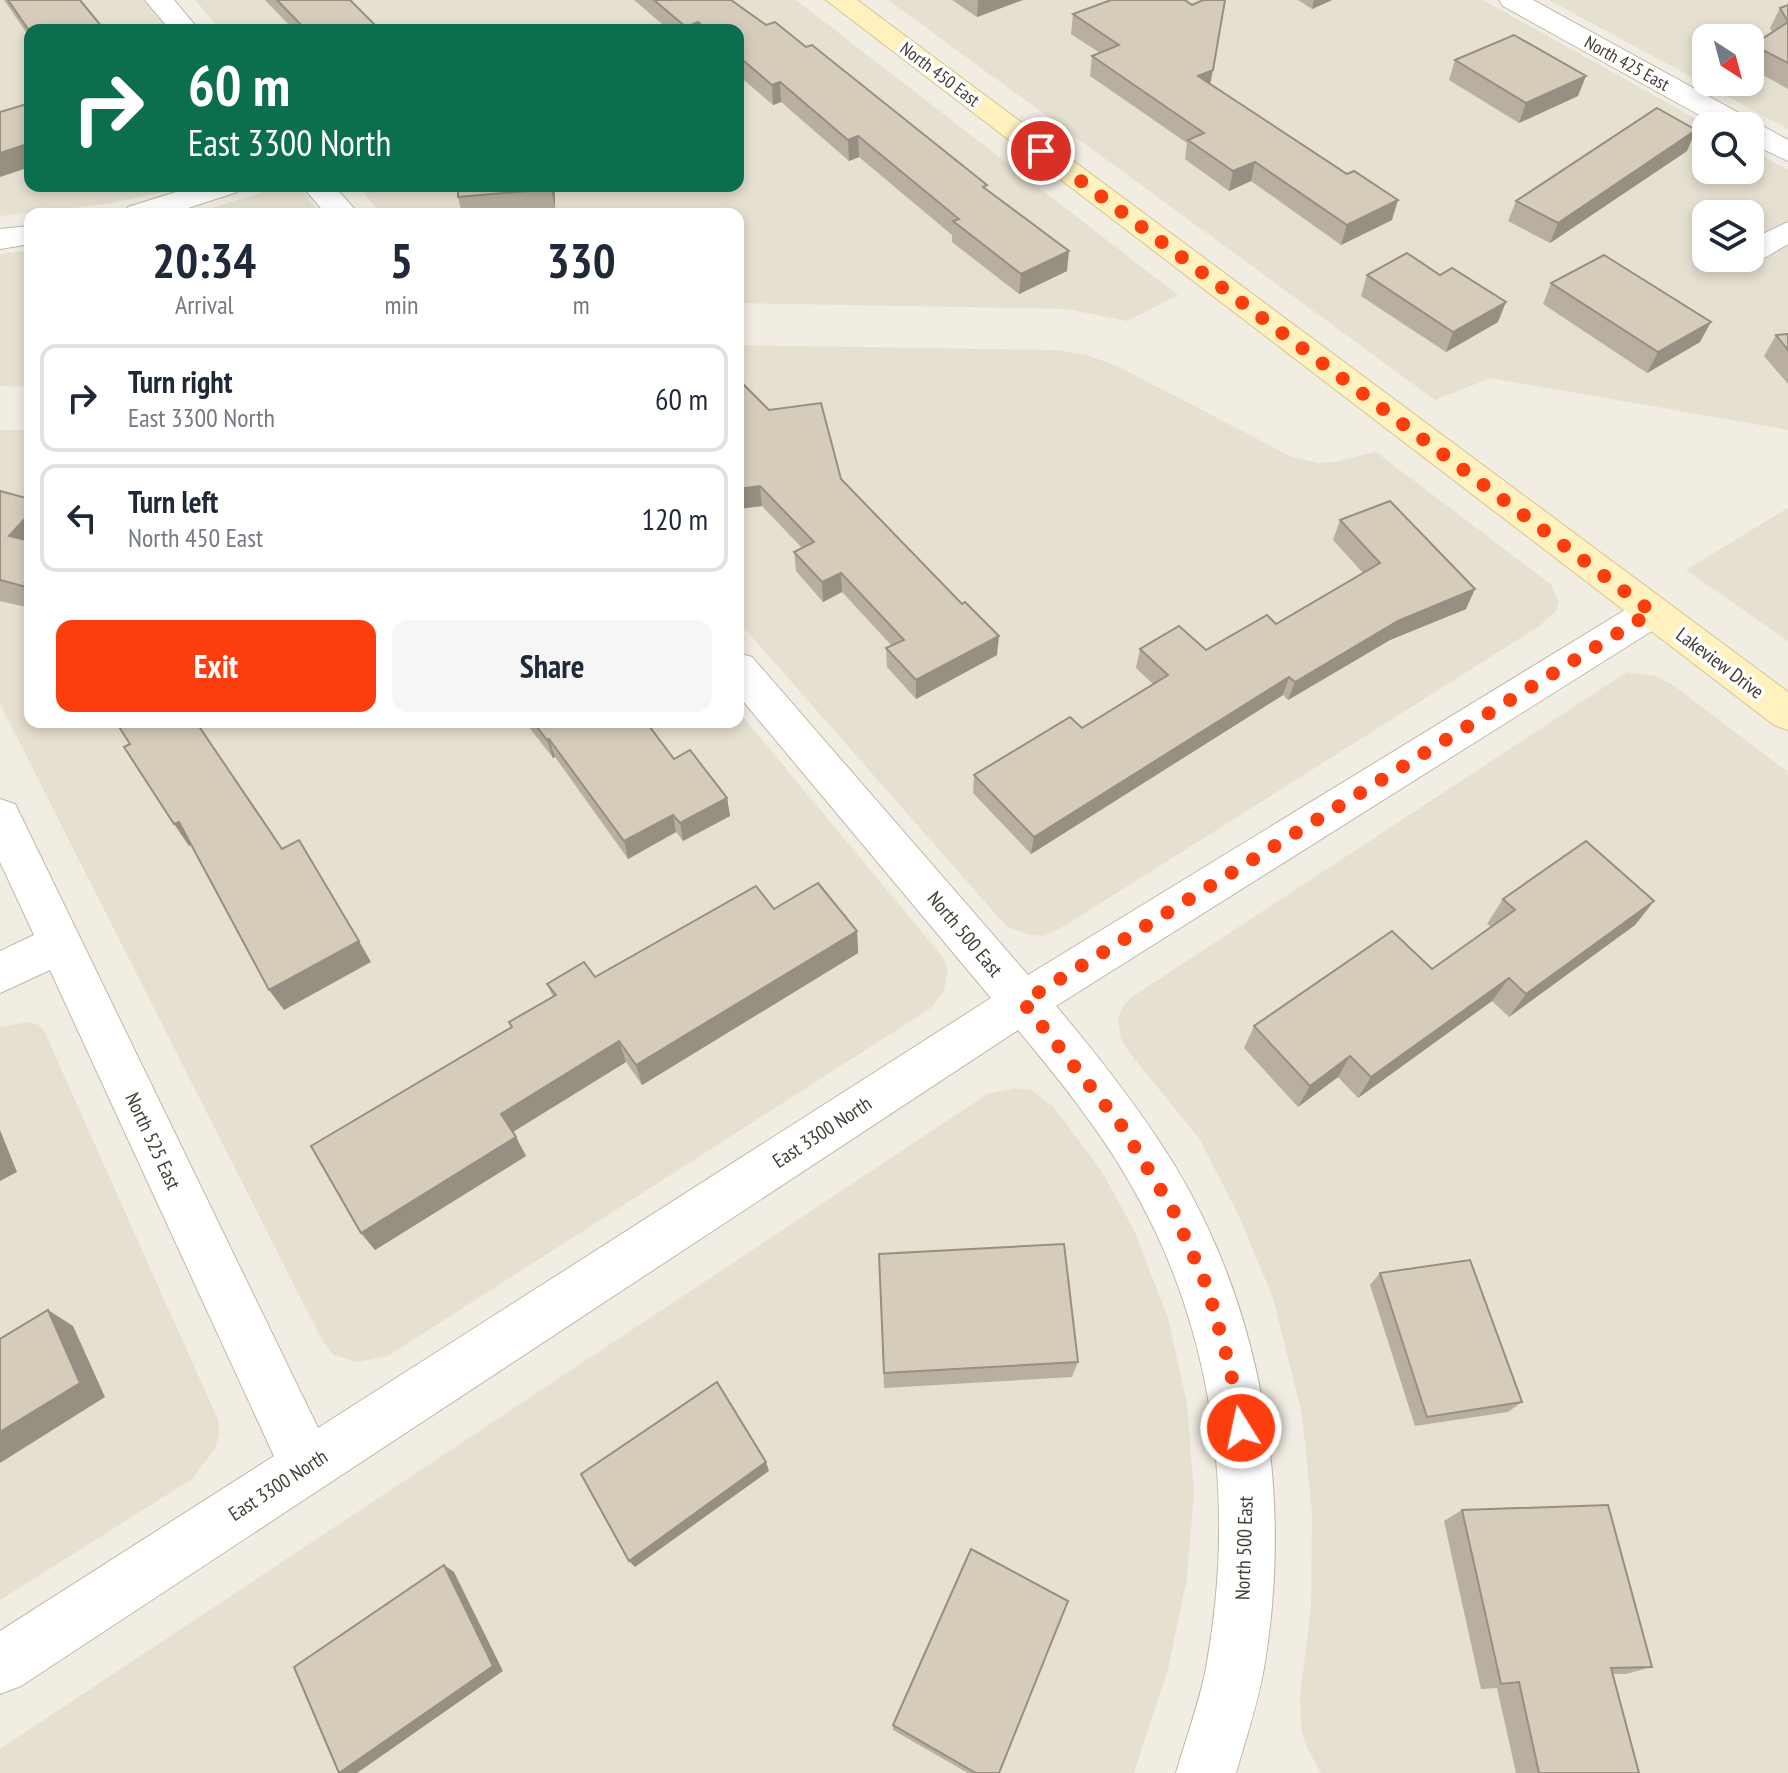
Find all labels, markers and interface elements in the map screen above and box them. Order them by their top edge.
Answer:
north arrow [1692,24,1764,96]
map controls [1692,24,1764,272]
street label: North 425 East [1580,30,1674,96]
street label: North 450 East [896,37,984,111]
text: 60 m [188,49,290,121]
icon: right [56,56,160,160]
button: search [1692,112,1764,184]
pin [1007,117,1075,185]
text: East 3300 North [188,119,391,166]
icon: arrive [1019,129,1063,173]
button: layers [1692,200,1764,272]
text: 20:34 [152,229,256,291]
text: 5 [390,229,413,291]
text: 330 [547,229,616,291]
text: Arrival [175,288,234,321]
text: min [384,288,418,321]
text: m [573,288,590,321]
text: Turn right [128,362,232,401]
icon: right [60,376,104,420]
text: 60 m [655,379,708,418]
text: East 3300 North [128,401,275,434]
text: Turn left [128,482,218,521]
icon: left [60,496,104,540]
text: 120 m [642,499,708,538]
text: North 450 East [128,521,263,554]
button: Exit [56,620,376,712]
button: Share [392,620,712,712]
street label: Lakeview Drive [1671,621,1769,705]
street label: North 500 East [922,886,1009,983]
street label: North 525 East [119,1088,187,1194]
street label: East 3300 North [768,1090,876,1174]
position arrow [1199,1386,1283,1470]
street label: East 3300 North [224,1443,332,1527]
street label: North 500 East [1229,1495,1259,1600]

